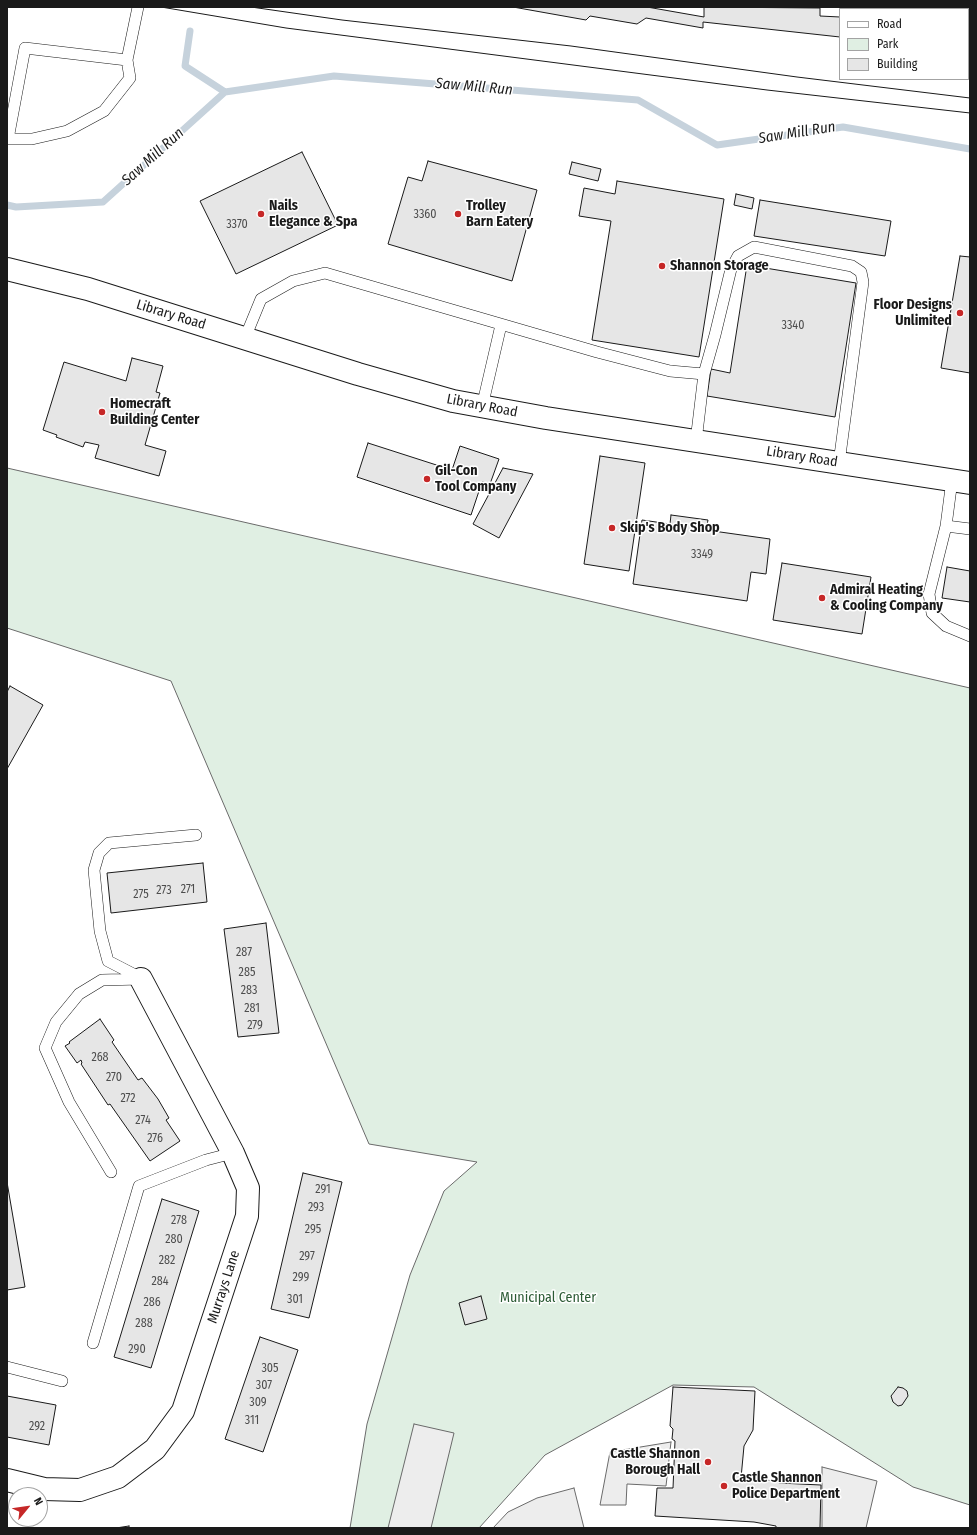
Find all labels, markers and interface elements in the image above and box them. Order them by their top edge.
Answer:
legend [839,8,969,80]
text: Road [877,17,902,31]
text: Park [877,37,898,51]
text: Building [877,57,917,71]
water label: Saw Mill Run [434,75,514,99]
water label: Saw Mill Run [757,118,837,148]
water label: Saw Mill Run [118,124,188,190]
place label: Nails Elegance & Spa [269,198,357,230]
place label: Trolley Barn Eatery [466,198,533,230]
house number: 3360 [413,208,437,222]
marker: Nails Elegance & Spa [256,209,266,219]
marker: Trolley Barn Eatery [453,209,463,219]
house number: 3370 [226,218,248,232]
place label: Shannon Storage [670,258,769,274]
marker: Shannon Storage [657,261,667,271]
street label: Library Road [134,296,208,334]
place label: Floor Designs Unlimited [874,297,952,330]
marker: Floor Designs Unlimited [955,308,965,318]
house number: 3340 [782,319,804,333]
street label: Library Road [445,391,519,421]
place label: Homecraft Building Center [110,396,199,428]
marker: Homecraft Building Center [97,407,107,417]
street label: Library Road [765,443,839,471]
place label: Gil-Con Tool Company [435,463,516,496]
marker: Gil-Con Tool Company [422,474,432,484]
place label: Skip's Body Shop [620,520,720,536]
marker: Skip's Body Shop [607,523,617,533]
house number: 3349 [691,548,713,562]
place label: Admiral Heating & Cooling Company [830,582,943,614]
marker: Admiral Heating & Cooling Company [817,593,827,603]
house number: 271 [181,883,195,897]
house number: 273 [156,884,172,898]
house number: 275 [133,888,149,902]
house number: 287 [236,946,252,960]
house number: 285 [239,966,255,980]
house number: 283 [241,984,257,998]
house number: 281 [244,1002,260,1016]
house number: 279 [247,1019,263,1033]
house number: 268 [91,1051,109,1065]
house number: 270 [106,1071,122,1085]
house number: 272 [120,1092,136,1106]
house number: 274 [135,1114,151,1128]
house number: 276 [147,1132,163,1146]
house number: 291 [315,1183,331,1197]
house number: 293 [308,1201,324,1215]
house number: 278 [171,1214,187,1228]
house number: 295 [305,1223,321,1237]
house number: 280 [165,1233,183,1247]
street label: Murrays Lane [204,1248,244,1326]
house number: 297 [299,1250,315,1264]
house number: 282 [159,1254,175,1268]
house number: 299 [293,1271,309,1285]
house number: 284 [151,1275,169,1289]
park label: Municipal Center [500,1290,596,1306]
house number: 301 [287,1293,303,1307]
house number: 286 [143,1296,161,1310]
house number: 288 [135,1317,153,1331]
house number: 290 [128,1343,146,1357]
house number: 305 [261,1362,279,1376]
house number: 307 [256,1379,272,1393]
house number: 309 [249,1396,267,1410]
house number: 311 [245,1414,259,1428]
house number: 292 [29,1420,45,1434]
place label: Castle Shannon Borough Hall [610,1446,700,1478]
marker: Castle Shannon Borough Hall [703,1457,713,1467]
place label: Castle Shannon Police Department [732,1470,840,1502]
marker: Castle Shannon Police Department [719,1481,729,1491]
north arrow [8,1487,48,1527]
text: N [31,1495,45,1507]

